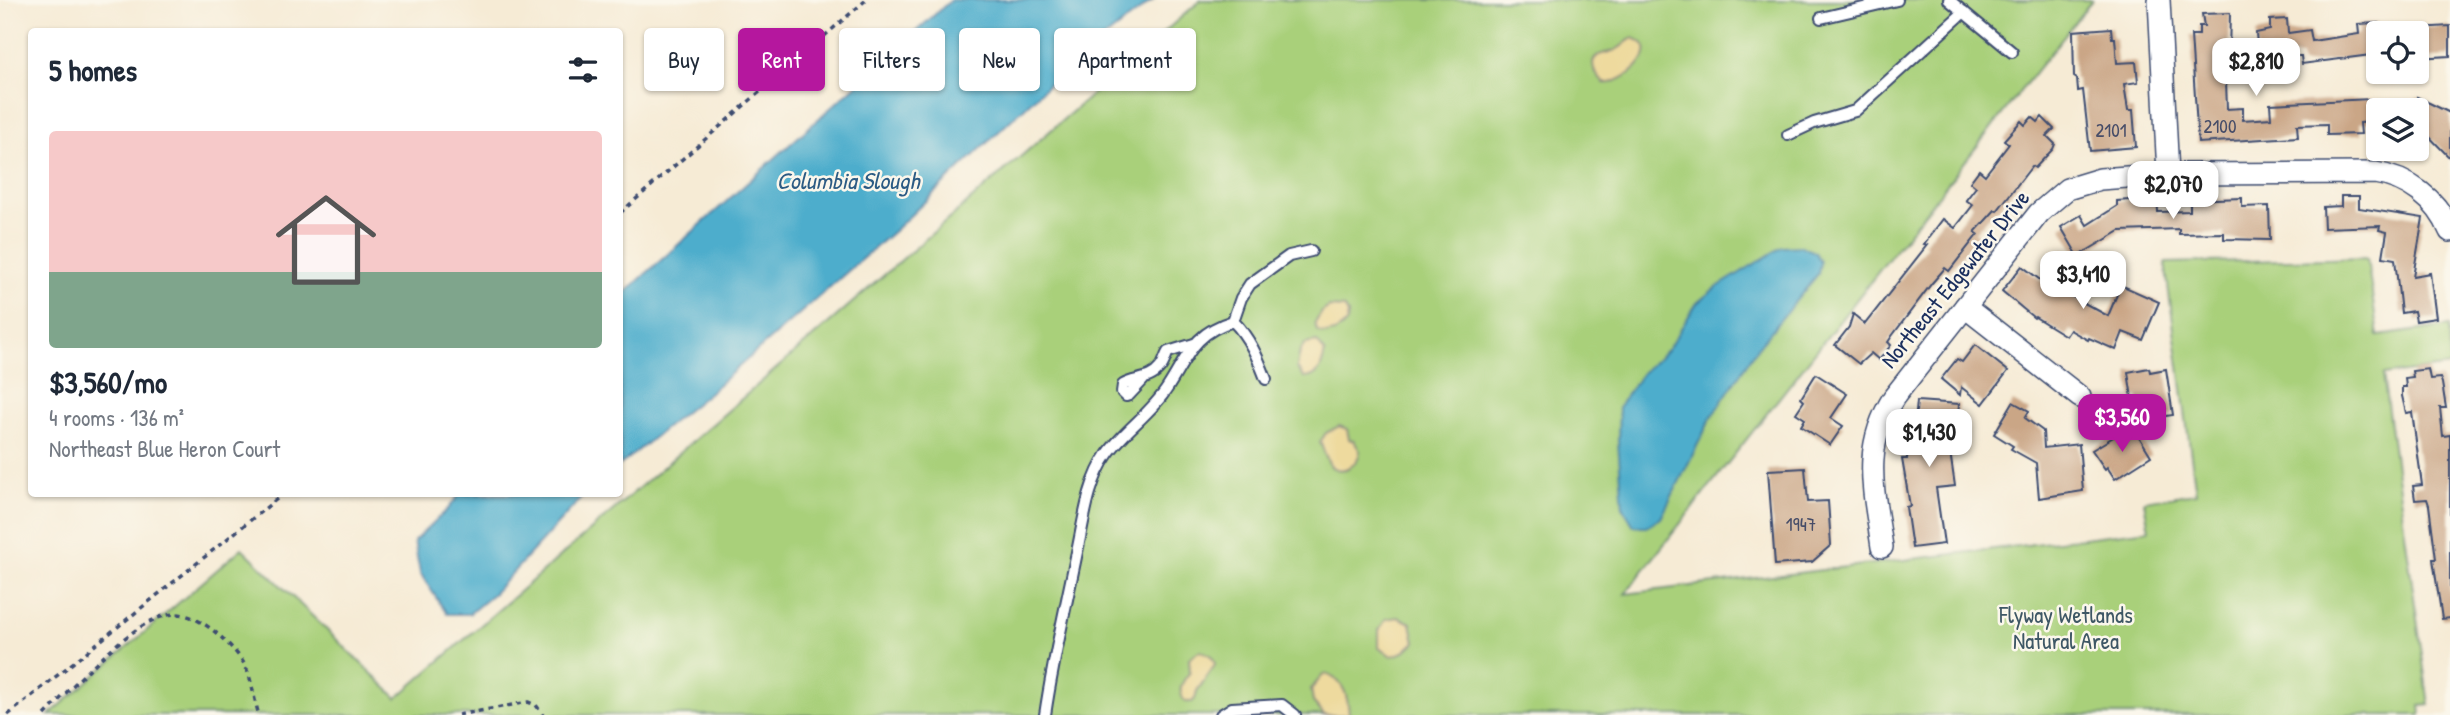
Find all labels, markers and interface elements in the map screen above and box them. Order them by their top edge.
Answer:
map controls [2366,21,2429,161]
button: locate [2366,21,2429,84]
chip: Buy [644,28,724,91]
chip: Rent [738,28,825,91]
chip: Filters [839,28,945,91]
chip: New [959,28,1040,91]
chip: Apartment [1054,28,1196,91]
pin: $2,810 [2199,38,2313,98]
text: $2,810 [2228,45,2284,76]
text: 5 homes [49,50,137,90]
icon: filters [564,51,602,89]
button: layers [2366,98,2429,161]
house number: 2100 [2204,113,2236,139]
house number: 2101 [2095,117,2127,143]
pin: $2,070 [2116,162,2230,221]
water label: Columbia Slough [777,164,921,197]
text: $2,070 [2143,168,2203,199]
icon: home [263,177,389,303]
street label: Northeast Edgewater Drive [1873,183,2036,374]
pin: $3,410 [2026,252,2140,311]
text: $3,410 [2056,258,2110,289]
text: $3,560/mo [49,362,167,402]
pin: $3,560 [2065,394,2179,454]
text: $3,560 [2094,401,2150,432]
text: 4 rooms · 136 m² [49,402,184,433]
pin: $1,430 [1872,410,1986,469]
text: $1,430 [1902,416,1956,447]
text: Northeast Blue Heron Court [49,433,280,464]
house number: 1947 [1786,511,1816,537]
park label: Flyway Wetlands Natural Area [1998,599,2133,656]

